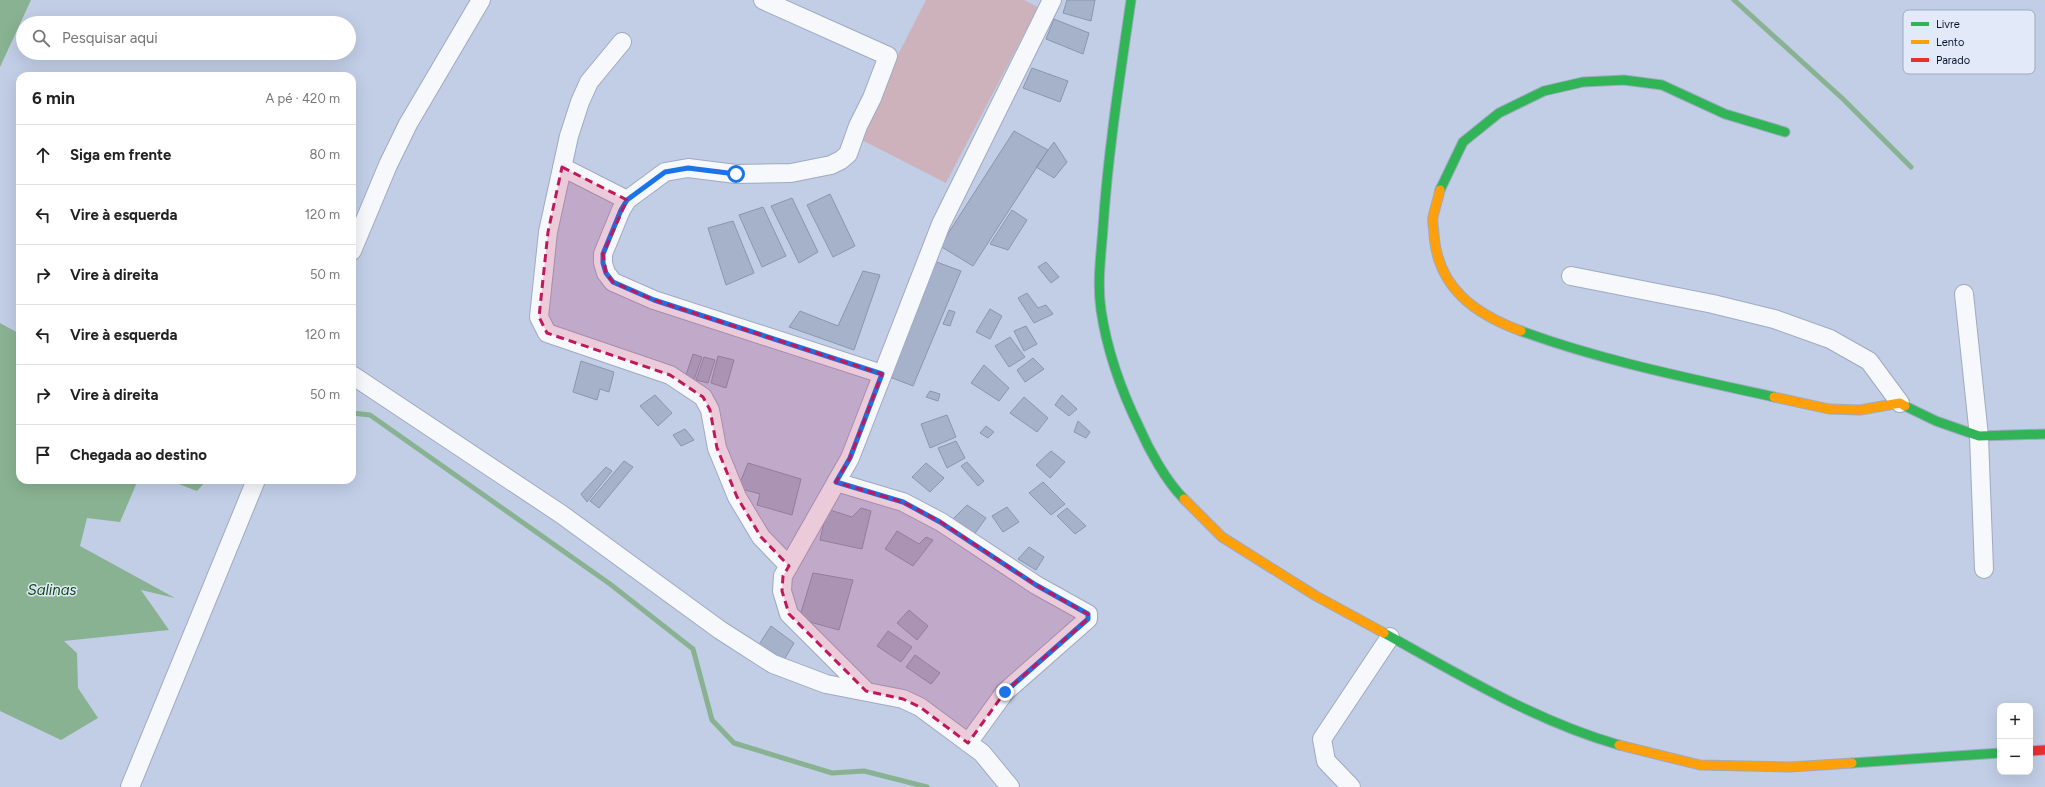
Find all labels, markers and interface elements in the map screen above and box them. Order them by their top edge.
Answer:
legend [1903,10,2035,74]
search box [16,16,356,60]
text: Livre [1936,18,1960,31]
icon: search [30,27,52,49]
text: Pesquisar aqui [62,29,158,47]
text: Lento [1936,36,1964,49]
text: Parado [1936,54,1970,67]
text: 6 min [32,88,75,108]
text: A pé · 420 m [266,91,340,106]
icon: ahead [32,144,54,166]
text: Siga em frente [70,146,171,164]
text: 80 m [309,147,340,162]
route start [727,165,745,183]
icon: left [32,204,54,226]
text: Vire à esquerda [70,206,177,224]
text: 120 m [305,207,340,222]
icon: right [32,264,54,286]
text: Vire à direita [70,266,159,284]
text: 50 m [310,267,340,282]
icon: left [32,324,54,346]
text: Vire à esquerda [70,326,177,344]
text: 120 m [305,327,340,342]
icon: right [32,384,54,406]
text: Vire à direita [70,386,159,404]
text: 50 m [310,387,340,402]
icon: arrive [32,444,54,466]
text: Chegada ao destino [70,446,207,464]
water label: Salinas [27,581,77,599]
route end [996,683,1014,701]
map controls [1997,703,2033,775]
button: + [1997,703,2033,739]
button: − [1997,739,2033,775]

